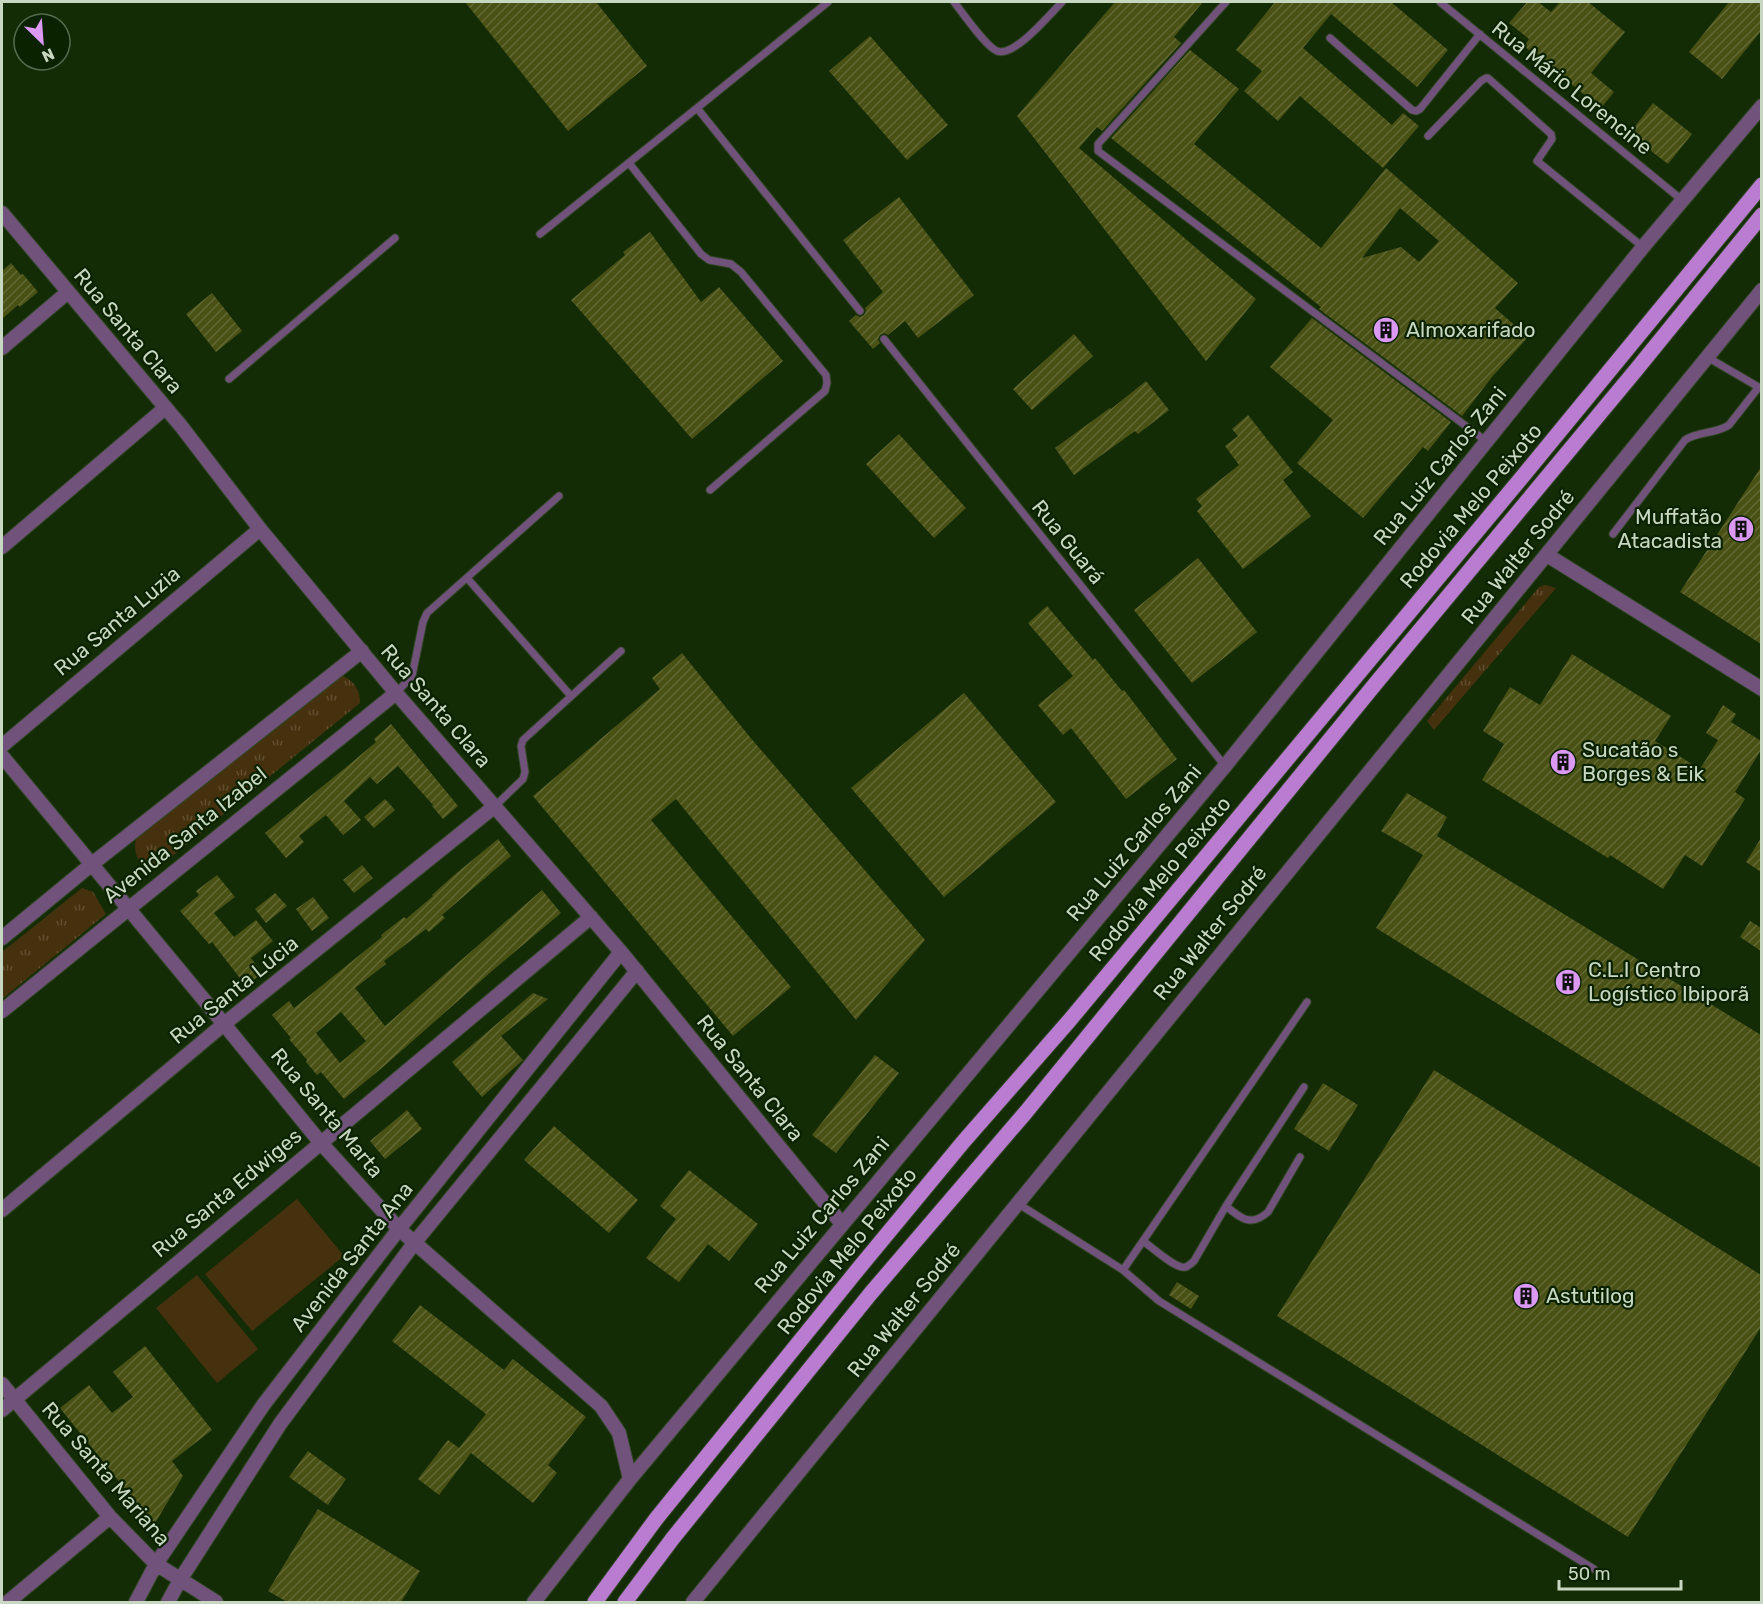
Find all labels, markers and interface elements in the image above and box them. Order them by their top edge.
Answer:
north arrow [12,12,72,72]
street label: Rua Mário Lorencine [1487,15,1657,160]
text: N [39,44,57,66]
street label: Rua Santa Clara [69,263,188,398]
building icon: Almoxarifado [1371,315,1401,345]
place label: Almoxarifado [1406,317,1536,342]
street label: Rua Luiz Carlos Zani [1368,381,1511,550]
street label: Rodovia Melo Peixoto [1394,418,1547,593]
street label: Rua Walter Sodré [1456,484,1579,629]
street label: Rua Guará [1027,495,1110,589]
place label: Muffatão Atacadista [1617,504,1722,553]
building icon: Muffatão Atacadista [1726,514,1756,544]
street label: Rua Santa Luzia [49,561,185,681]
street label: Rua Santa Clara [376,639,497,773]
place label: Sucatão s Borges & Eik [1582,737,1705,786]
building icon: Sucatão s Borges & Eik [1548,747,1578,777]
street label: Rua Luiz Carlos Zani [1061,759,1206,926]
street label: Avenida Santa Izabel [98,761,271,908]
street label: Rodovia Melo Peixoto [1083,791,1236,966]
street label: Rua Walter Sodré [1148,860,1271,1005]
street label: Rua Santa Lúcia [165,930,303,1049]
place label: C.L.I Centro Logístico Ibiporã [1588,957,1749,1006]
building icon: C.L.I Centro Logístico Ibiporã [1553,967,1583,997]
street label: Rua Santa Clara [692,1009,809,1146]
street label: Rua Santa Marta [266,1043,389,1183]
street label: Rua Santa Edwiges [147,1123,306,1262]
street label: Rua Luiz Carlos Zani [749,1131,894,1298]
street label: Rodovia Melo Peixoto [772,1162,922,1339]
street label: Avenida Santa Ana [285,1177,418,1337]
street label: Rua Walter Sodré [842,1237,965,1382]
building icon: Astutilog [1511,1281,1541,1311]
place label: Astutilog [1546,1283,1635,1308]
street label: Rua Santa Mariana [37,1397,176,1551]
scale bar [1559,1553,1680,1591]
text: 50 m [1568,1563,1611,1585]

